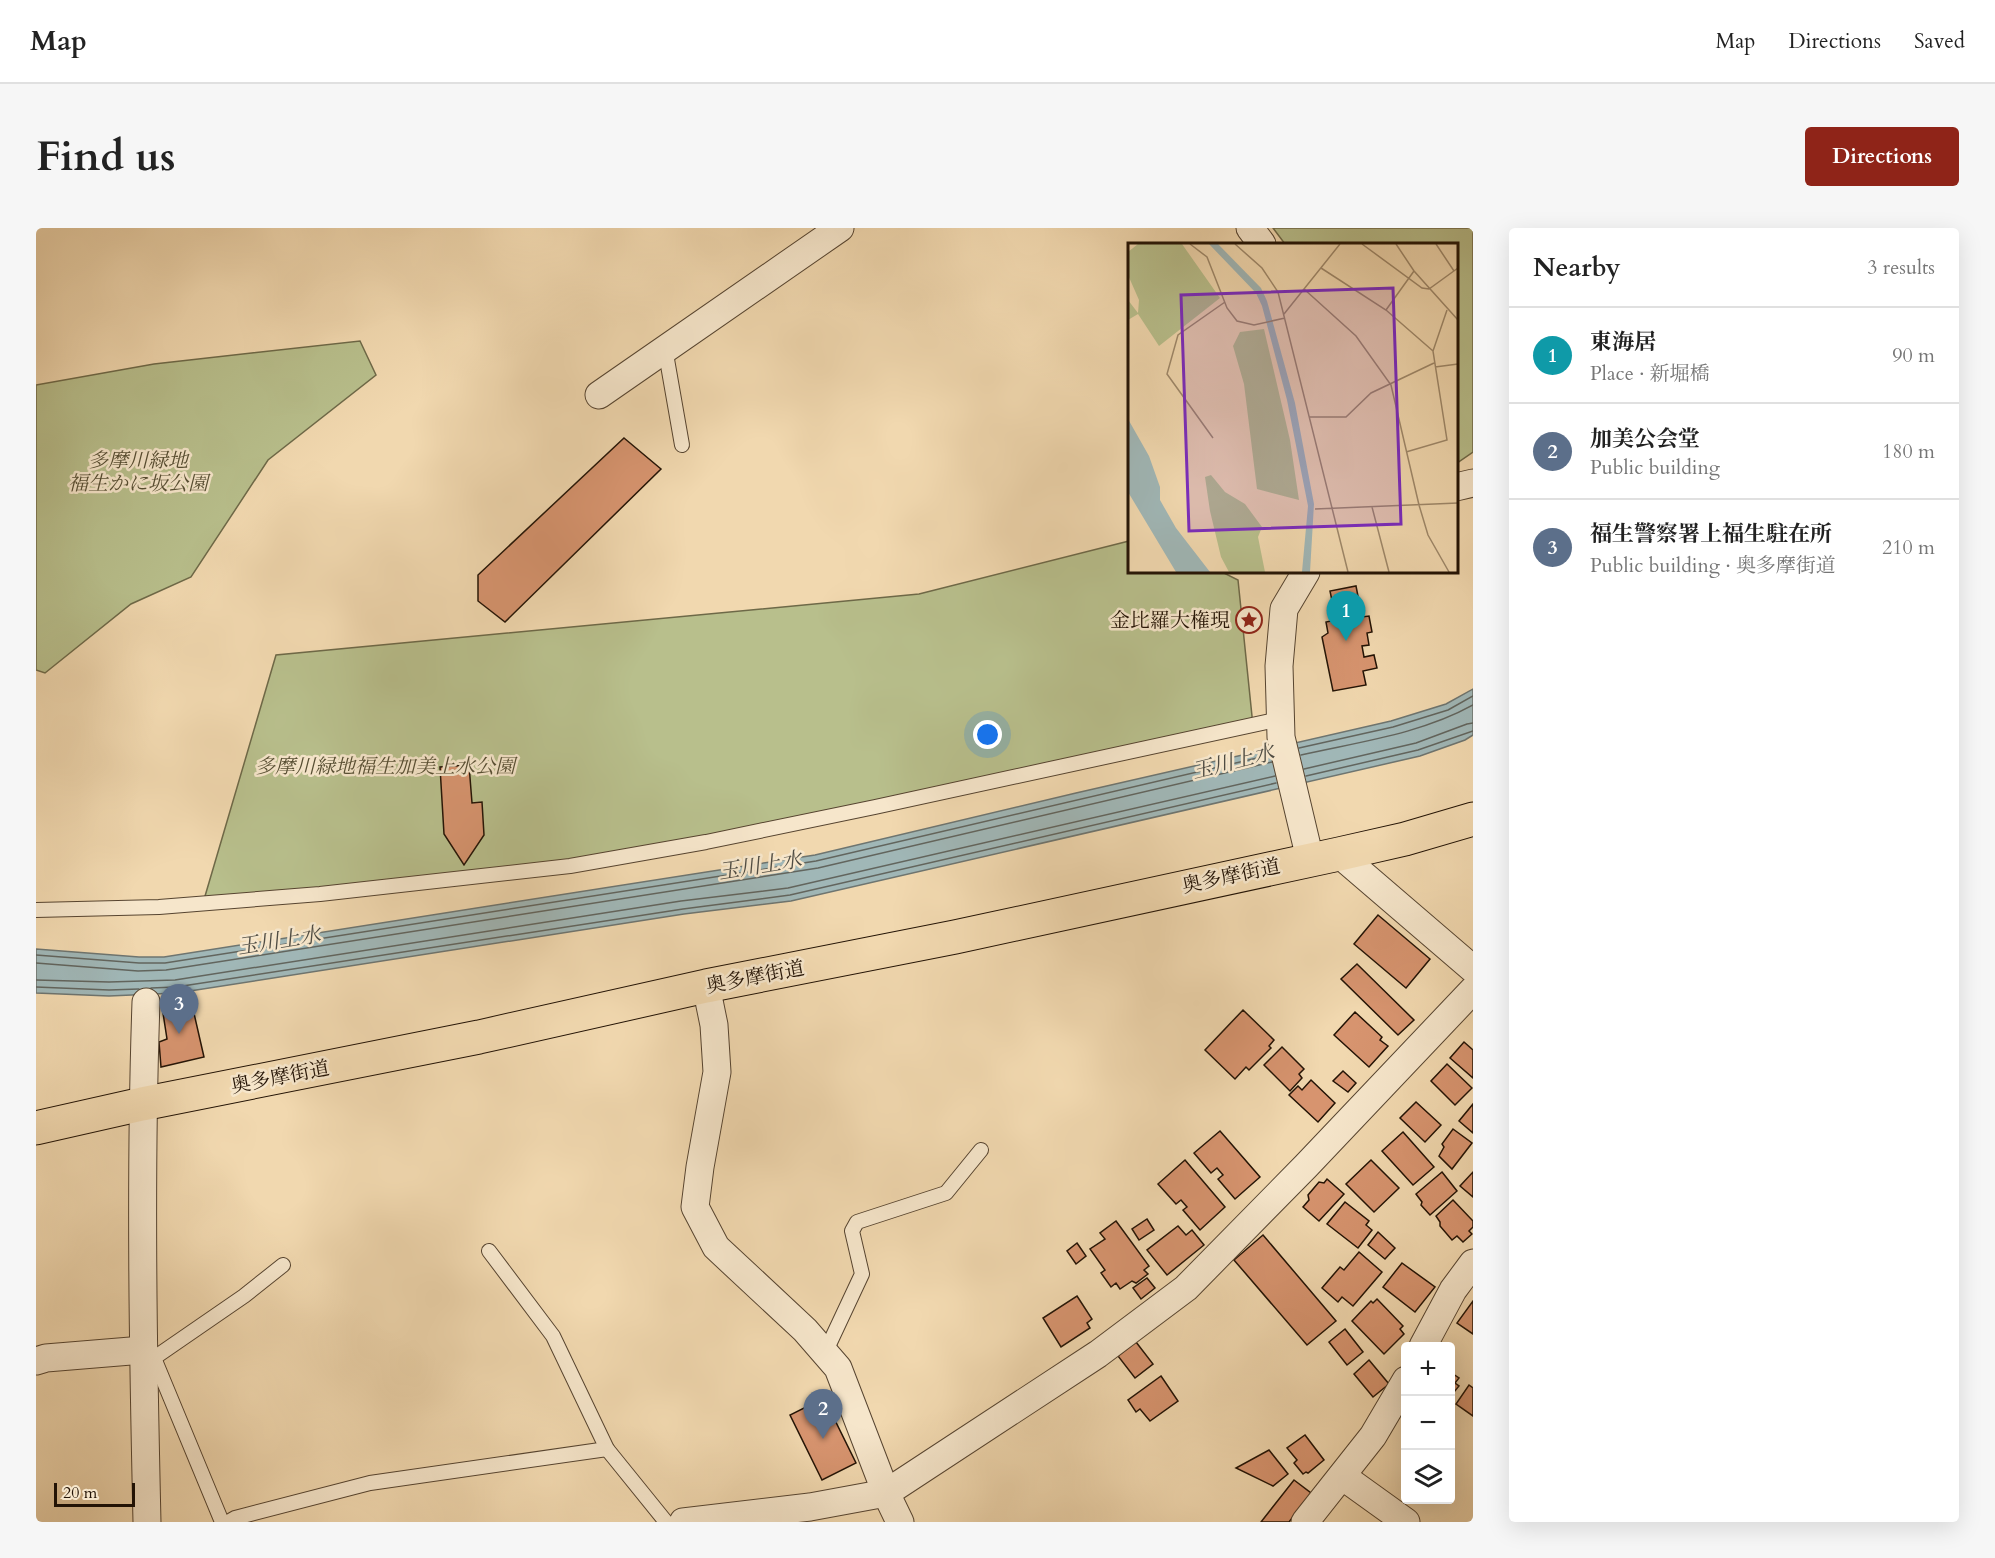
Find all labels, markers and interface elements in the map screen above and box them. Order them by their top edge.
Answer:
text: Map [30,22,87,60]
text: Map [1715,27,1755,56]
text: Directions [1788,27,1881,56]
text: Saved [1914,27,1965,56]
button: Directions [1805,127,1959,186]
text: Find us [36,128,176,185]
inset map [1128,243,1458,573]
text: Nearby [1533,250,1621,285]
text: 3 results [1867,254,1935,281]
text: 東海居 [1590,327,1656,357]
text: 1 [1547,342,1558,369]
text: 90 m [1892,342,1935,369]
text: Place · 新堀橋 [1590,360,1710,387]
text: 加美公会堂 [1590,424,1700,454]
text: 2 [1547,438,1558,465]
text: 180 m [1882,438,1935,465]
park label: 多摩川緑地 福生かに坂公園 [68,447,211,497]
text: Public building [1590,454,1720,481]
text: 福生警察署上福生駐在所 [1590,519,1832,549]
text: 3 [1547,534,1558,561]
text: 210 m [1882,534,1935,561]
text: Public building · 奥多摩街道 [1590,552,1836,579]
pin: 1 [1326,592,1366,641]
place icon: 金比羅大権現 [1234,605,1264,635]
place label: 金比羅大権現 [1110,607,1230,634]
your location [973,720,1002,749]
water label: 玉川上水 [1189,737,1279,786]
park label: 多摩川緑地福生加美上水公園 [255,753,518,780]
water label: 玉川上水 [716,845,806,887]
street label: 奥多摩街道 [1179,852,1283,900]
water label: 玉川上水 [235,920,325,962]
street label: 奥多摩街道 [703,954,807,1000]
pin: 3 [160,984,198,1034]
street label: 奥多摩街道 [228,1054,332,1100]
map controls [1401,1342,1455,1504]
button: + [1401,1342,1455,1396]
pin: 2 [804,1390,842,1439]
button: − [1401,1396,1455,1450]
button: layers [1401,1450,1455,1504]
scale bar [54,1480,135,1508]
text: 20 m [63,1482,97,1504]

